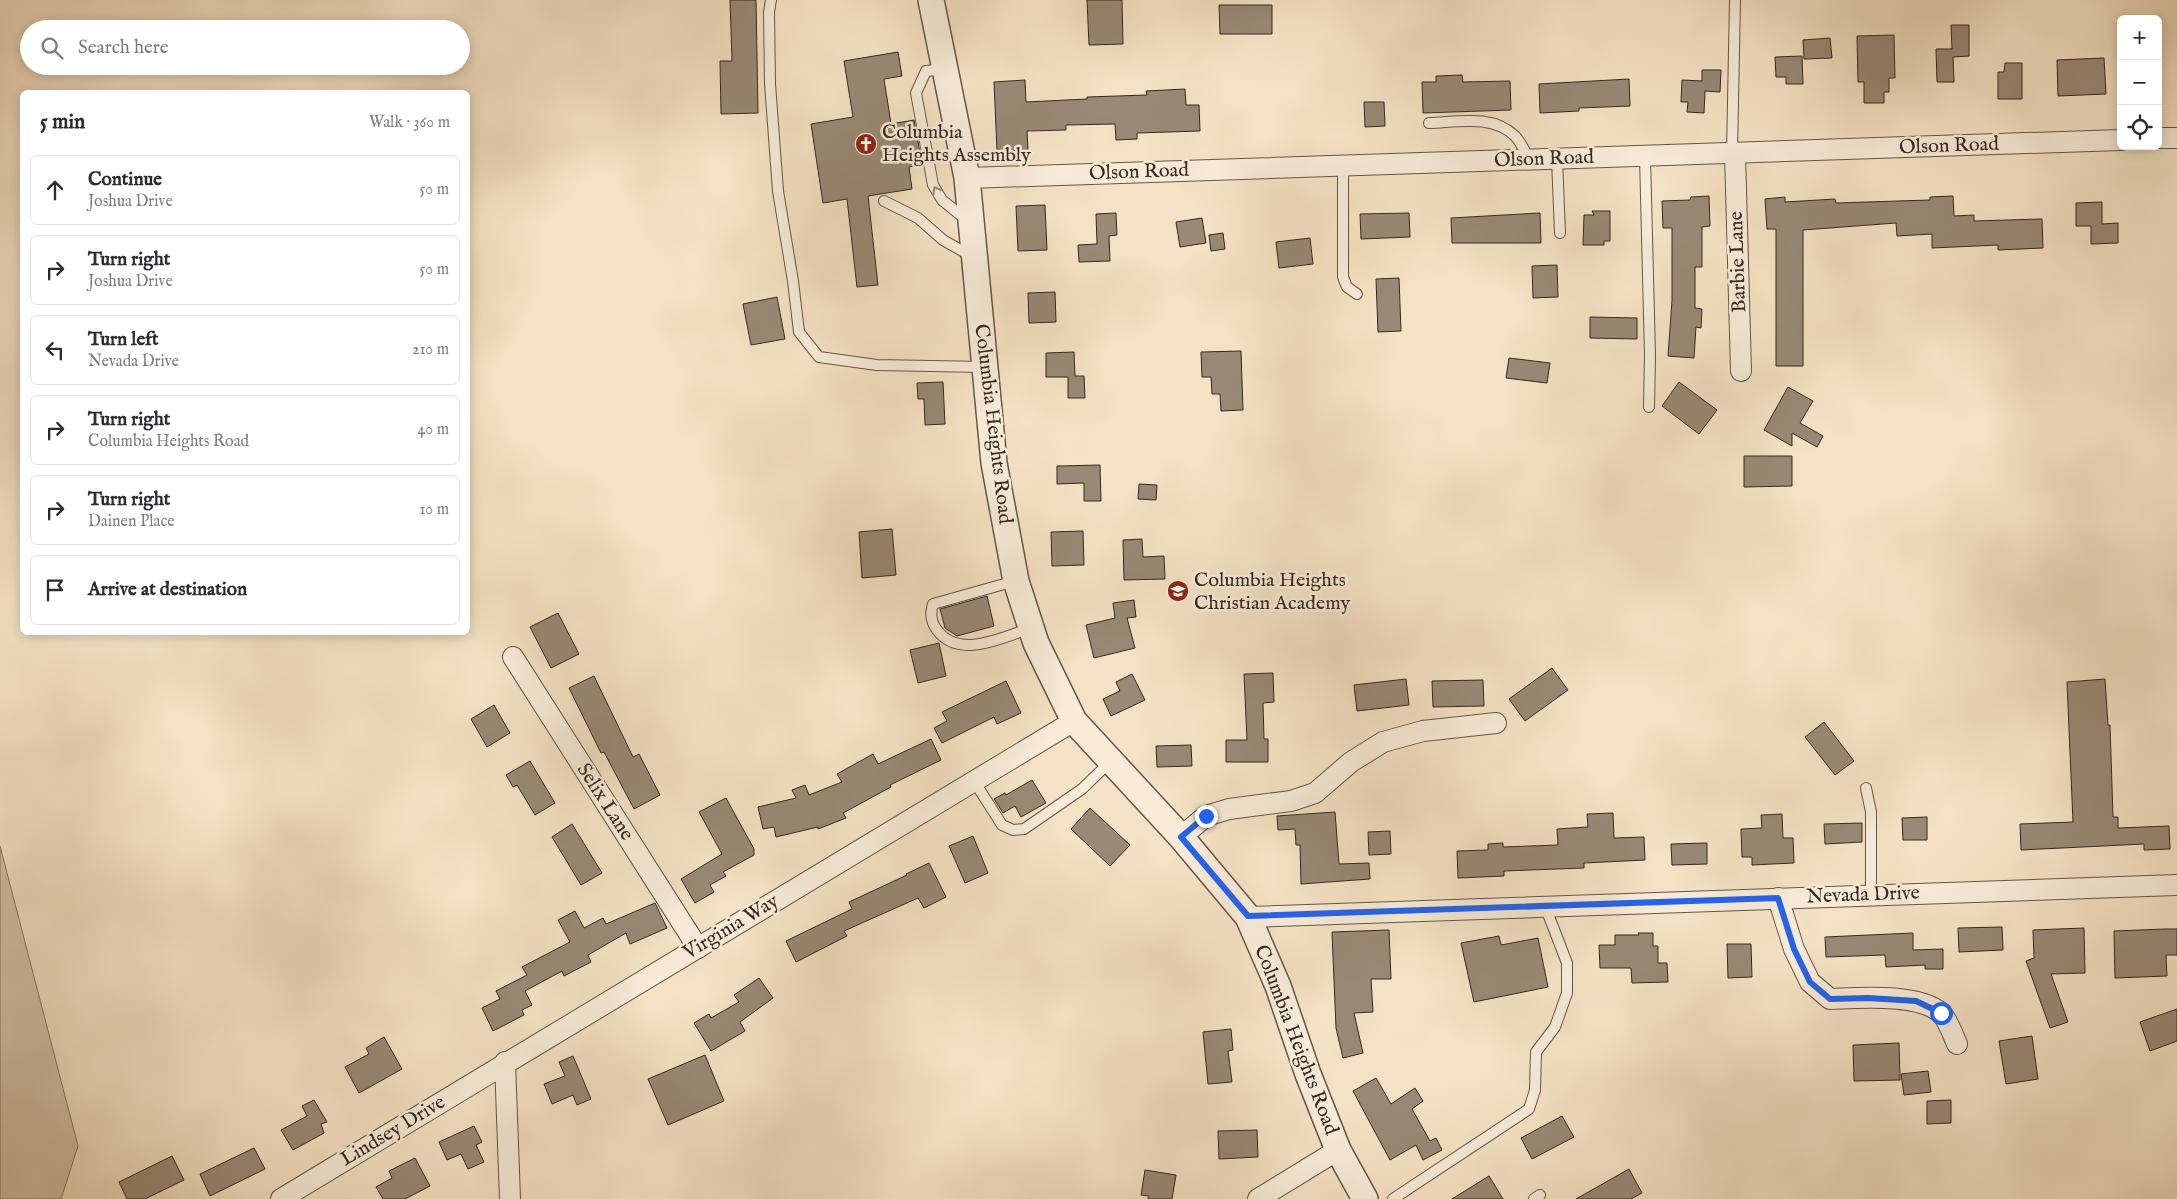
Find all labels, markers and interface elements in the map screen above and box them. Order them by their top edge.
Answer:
map controls [2117,15,2162,150]
button: + [2117,15,2162,60]
search box [20,20,470,75]
icon: search [38,34,66,62]
text: Search here [78,36,169,60]
button: − [2117,60,2162,105]
button: locate [2117,105,2162,150]
text: 5 min [40,109,85,136]
text: Walk · 360 m [369,113,450,133]
place label: Columbia Heights Assembly [882,120,1031,168]
church icon: Columbia Heights Assembly [854,132,878,156]
street label: Olson Road [1899,132,2000,160]
street label: Olson Road [1494,145,1595,173]
street label: Olson Road [1089,158,1190,186]
text: Continue [88,168,162,192]
icon: ahead [41,176,69,204]
text: 50 m [420,180,449,200]
one-way arrow [933,187,943,196]
text: Joshua Drive [88,192,173,212]
street label: Barbie Lane [1724,211,1752,313]
text: Turn right [88,248,170,272]
icon: right [41,256,69,284]
text: 50 m [420,260,449,280]
text: Joshua Drive [88,272,173,292]
street label: Columbia Heights Road [968,323,1018,526]
text: Turn left [88,328,159,352]
icon: left [41,336,69,364]
text: 210 m [412,340,449,360]
text: Nevada Drive [88,352,179,372]
text: Turn right [88,408,170,432]
icon: right [41,416,69,444]
text: 40 m [417,420,449,440]
text: Columbia Heights Road [88,432,249,452]
text: Turn right [88,488,170,512]
icon: right [41,496,69,524]
text: 10 m [419,500,449,520]
text: Dainen Place [88,512,175,532]
place label: Columbia Heights Christian Academy [1194,568,1350,616]
icon: arrive [41,576,69,604]
text: Arrive at destination [88,578,247,602]
school or university icon: Columbia Heights Christian Academy [1166,579,1190,603]
street label: Selix Lane [571,759,639,845]
route end [1195,805,1218,828]
street label: Nevada Drive [1806,881,1920,909]
street label: Virginia Way [678,889,783,966]
street label: Columbia Heights Road [1248,941,1344,1139]
route start [1930,1002,1953,1025]
street label: Lindsey Drive [336,1090,450,1172]

